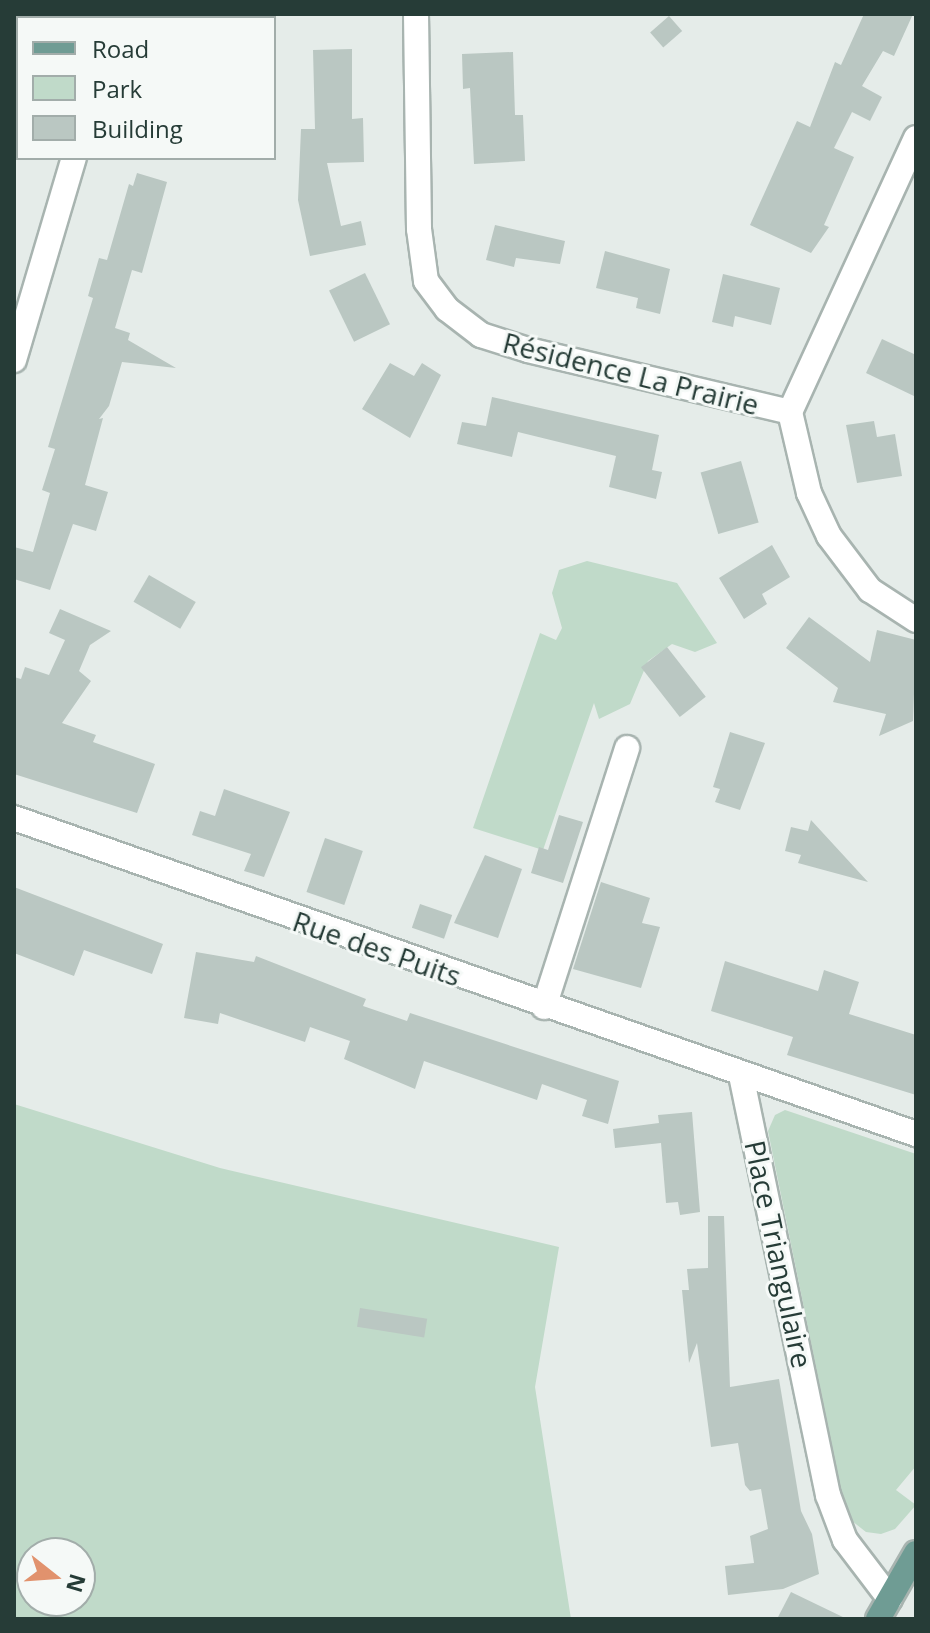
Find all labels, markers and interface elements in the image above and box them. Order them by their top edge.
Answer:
legend [16,16,276,160]
text: Road [92,32,149,65]
text: Park [92,72,142,105]
text: Building [92,112,183,145]
street label: Résidence La Prairie [500,325,762,421]
street label: Rue des Puits [289,904,465,992]
street label: Place Triangulaire [738,1137,820,1371]
north arrow [16,1537,96,1617]
text: N [60,1570,94,1596]

